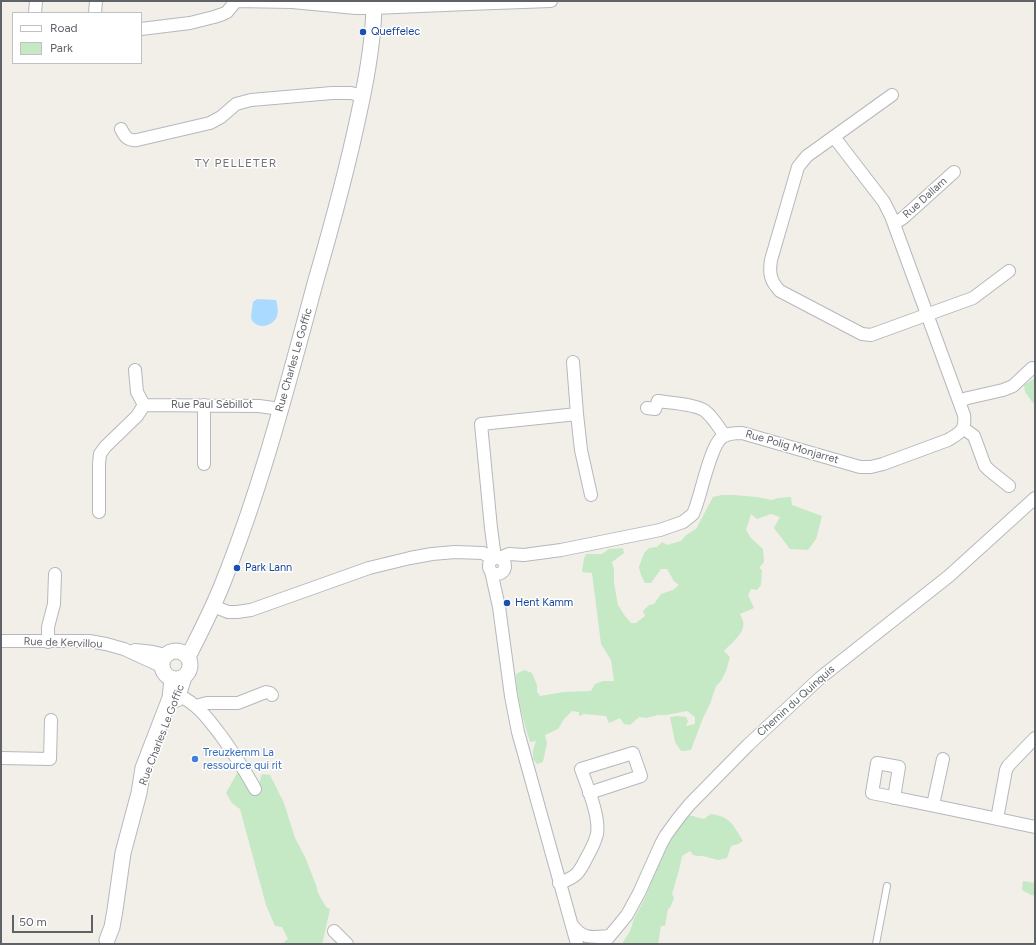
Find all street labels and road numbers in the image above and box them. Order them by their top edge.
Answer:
street label: Rue Dallam [900,175,950,221]
street label: Rue Charles Le Goffic [273,307,315,413]
street label: Rue Paul Sébillot [171,398,253,412]
street label: Rue Polig Monjarret [744,427,840,467]
street label: Rue de Kervillou [23,635,103,651]
street label: Chemin du Quinquis [755,663,837,739]
street label: Rue Charles Le Goffic [137,683,187,787]

